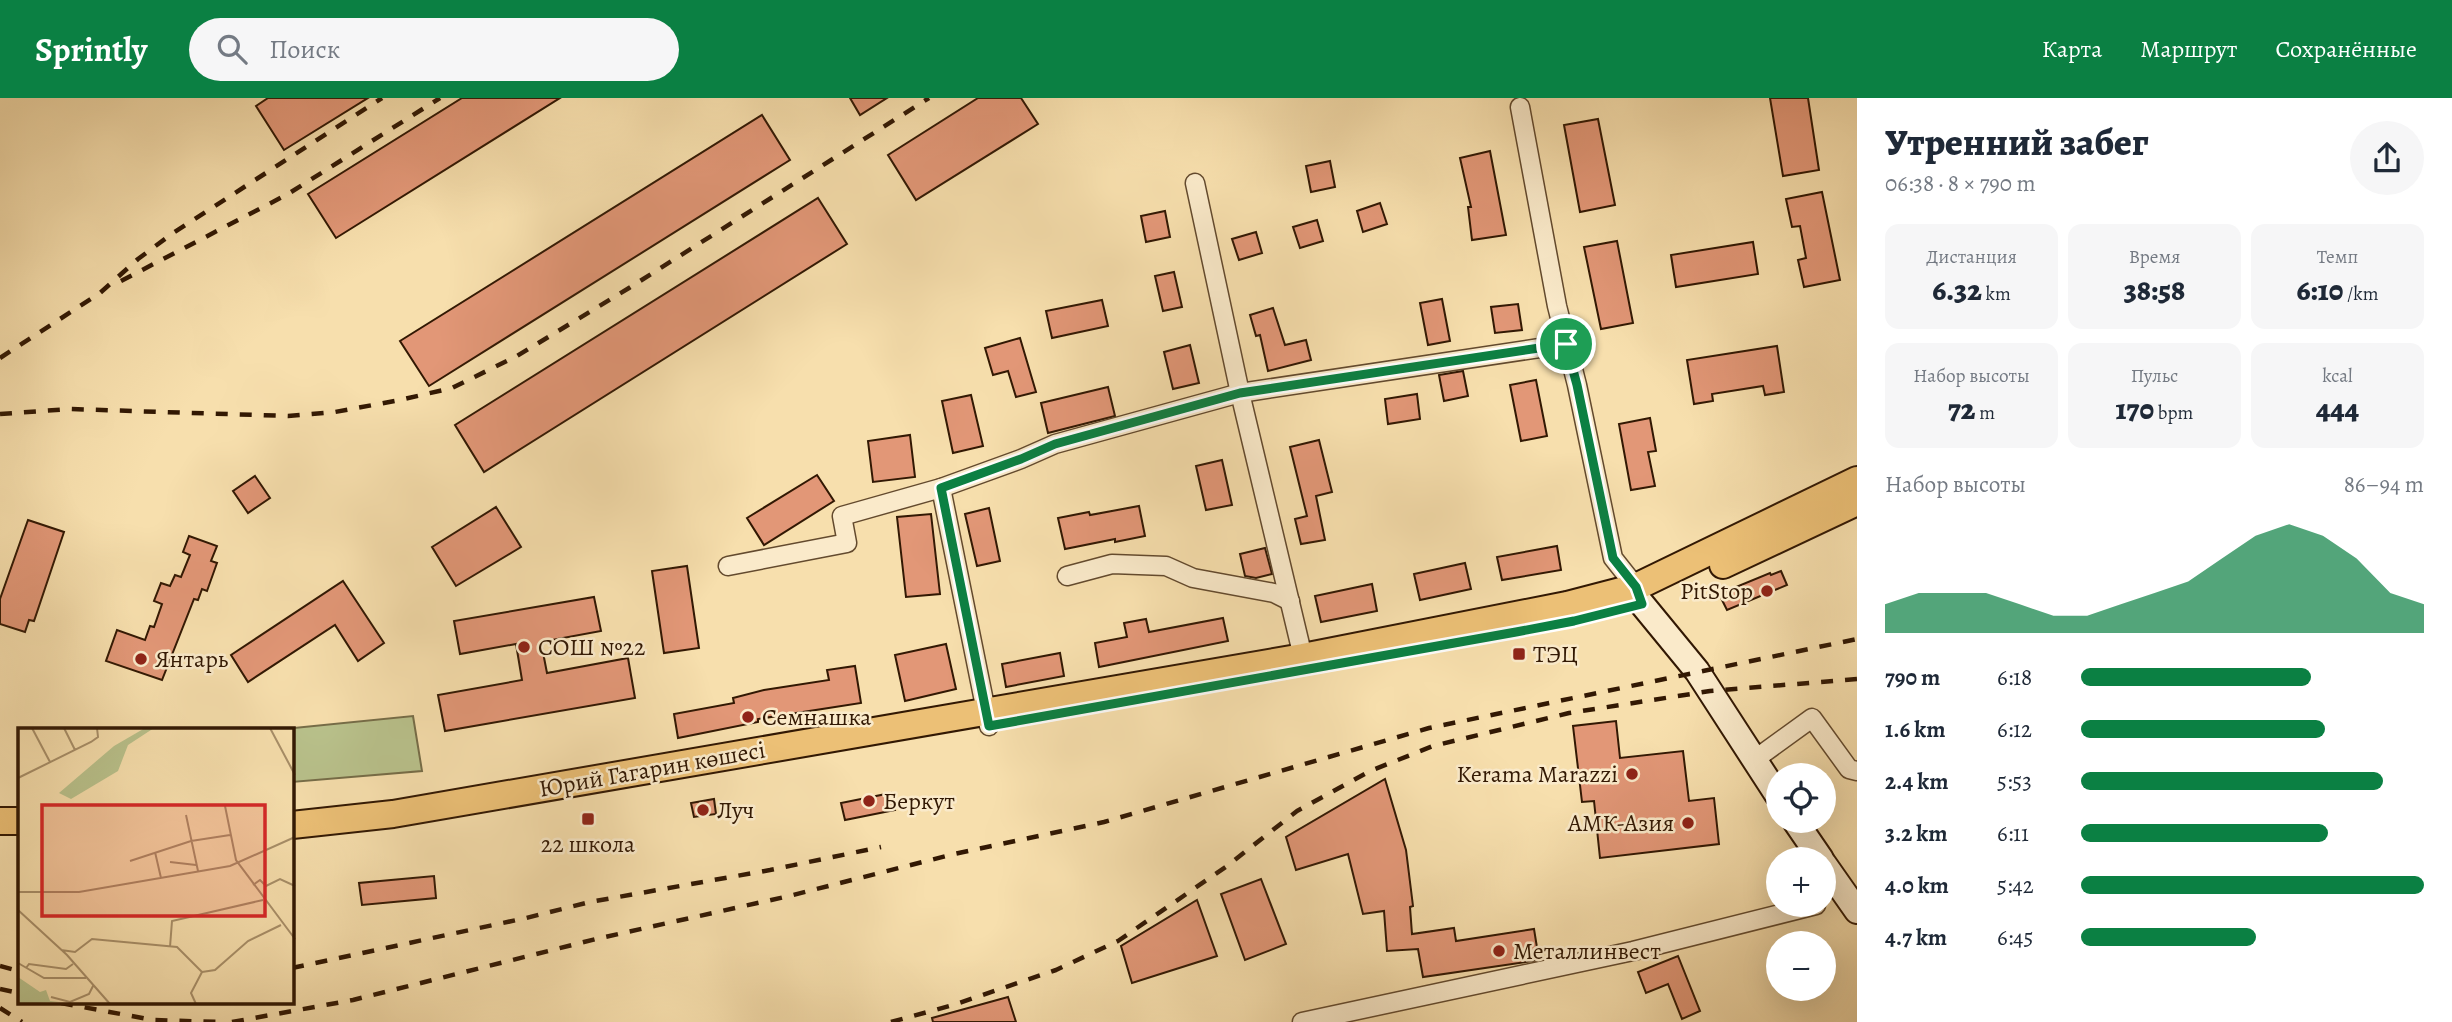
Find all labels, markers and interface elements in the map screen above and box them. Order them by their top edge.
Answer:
search box [189,18,679,81]
text: Sprintly [35,27,147,72]
icon: search [213,30,251,68]
text: Поиск [269,32,340,67]
text: Карта [2042,33,2102,65]
text: Маршрут [2140,33,2238,65]
text: Сохранённые [2276,33,2417,65]
text: Утренний забег [1885,116,2149,168]
button: share [2350,121,2424,195]
text: 06:38 · 8 × 790 m [1885,168,2036,199]
text: Дистанция [1926,244,2017,270]
text: Время [2129,244,2180,270]
text: Темп [2317,244,2358,270]
text: 6.32 [1932,270,1982,310]
text: 38:58 [2124,270,2185,310]
text: 6:10 [2296,270,2343,310]
text: km [1982,281,2011,307]
text: /km [2343,281,2379,307]
pin [1536,314,1596,374]
icon: arrive [1547,325,1585,363]
text: Набор высоты [1913,363,2030,389]
text: Пульс [2131,363,2178,389]
text: kcal [2322,363,2353,389]
text: 72 [1948,389,1975,429]
text: 170 [2116,389,2154,429]
text: 444 [2316,389,2359,429]
text: m [1975,400,1995,426]
text: bpm [2154,400,2193,426]
text: Набор высоты [1885,469,2026,500]
text: 86–94 m [2344,469,2424,500]
place label: PitStop [1680,575,1753,607]
marker: PitStop [1759,583,1775,599]
place label: СОШ №22 [538,631,645,663]
place label: ТЭЦ [1533,638,1578,670]
marker: СОШ №22 [516,639,532,655]
place label: Янтарь [155,643,229,675]
marker: ТЭЦ [1511,646,1527,662]
marker: Янтарь [133,651,149,667]
text: 790 m [1885,662,1940,693]
text: 6:18 [1997,662,2032,693]
place label: Семнашка [762,701,871,733]
marker: Семнашка [740,709,756,725]
text: 1.6 km [1885,714,1945,745]
text: 6:12 [1997,714,2032,745]
inset map [18,728,294,1004]
street label: Юрий Гагарин көшесі [536,733,768,805]
place label: Kerama Marazzi [1457,758,1618,790]
map controls [1766,763,1836,1001]
button: locate [1766,763,1836,833]
marker: Kerama Marazzi [1624,766,1640,782]
text: 2.4 km [1885,766,1948,797]
text: 5:53 [1997,766,2032,797]
place label: Беркут [883,785,955,817]
marker: Беркут [861,793,877,809]
place label: Луч [717,794,754,826]
marker: Луч [695,802,711,818]
place label: АМК-Азия [1567,807,1674,839]
marker: 22 школа [580,811,596,827]
marker: АМК-Азия [1680,815,1696,831]
text: 3.2 km [1885,818,1948,849]
text: 6:11 [1997,818,2029,849]
place label: 22 школа [541,828,635,860]
button: + [1766,847,1836,917]
text: 4.0 km [1885,870,1949,901]
text: 5:42 [1997,870,2034,901]
text: 4.7 km [1885,922,1947,953]
text: 6:45 [1997,922,2033,953]
button: − [1766,931,1836,1001]
place label: Металлинвест [1513,935,1661,967]
marker: Металлинвест [1491,943,1507,959]

